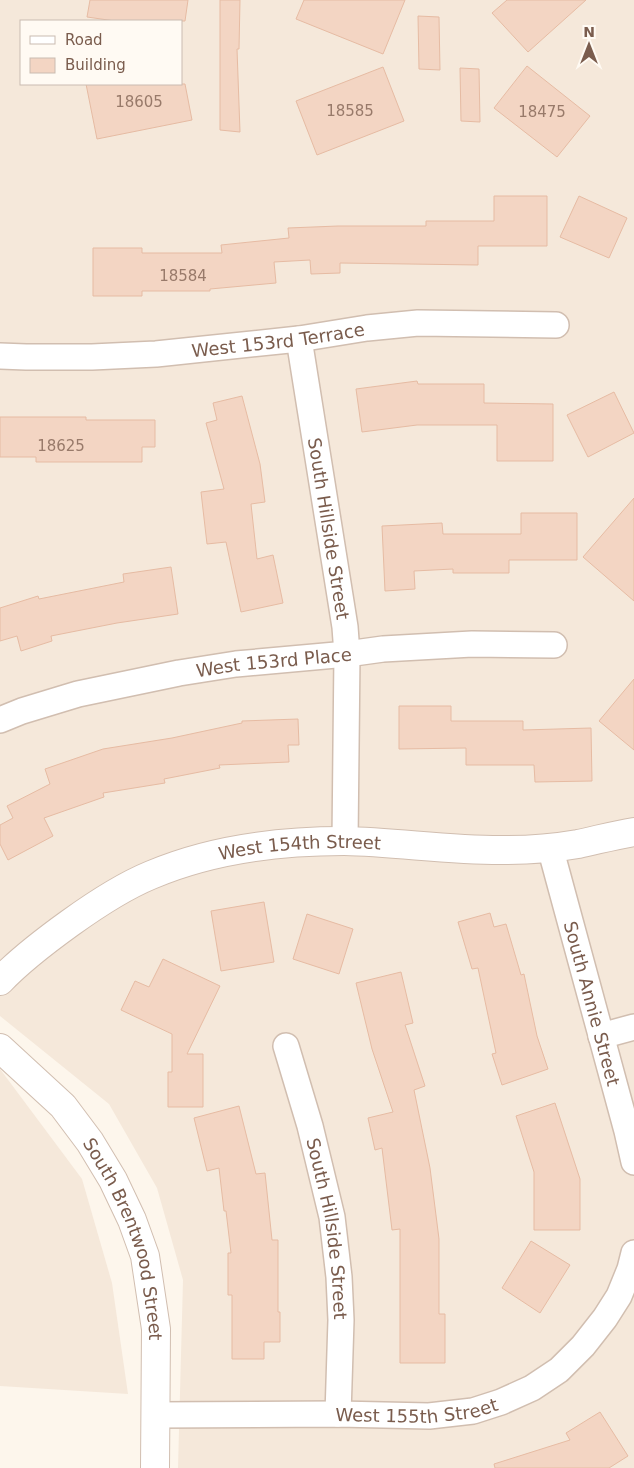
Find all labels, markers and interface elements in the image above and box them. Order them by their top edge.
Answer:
legend [20,20,182,85]
north arrow [564,20,614,70]
text: N [583,24,595,40]
text: Road [65,31,103,49]
text: Building [65,56,126,74]
house number: 18605 [115,93,163,111]
house number: 18585 [326,102,374,120]
house number: 18475 [518,103,566,121]
house number: 18584 [159,267,207,285]
street label: West 153rd Terrace [191,318,366,361]
street label: South Hillside Street [304,436,354,621]
house number: 18625 [37,437,85,455]
street label: West 153rd Place [194,643,353,681]
street label: West 154th Street [216,830,382,864]
street label: South Annie Street [560,919,625,1088]
street label: South Brentwood Street [79,1134,167,1340]
street label: South Hillside Street [303,1136,351,1320]
street label: West 155th Street [335,1393,500,1427]

